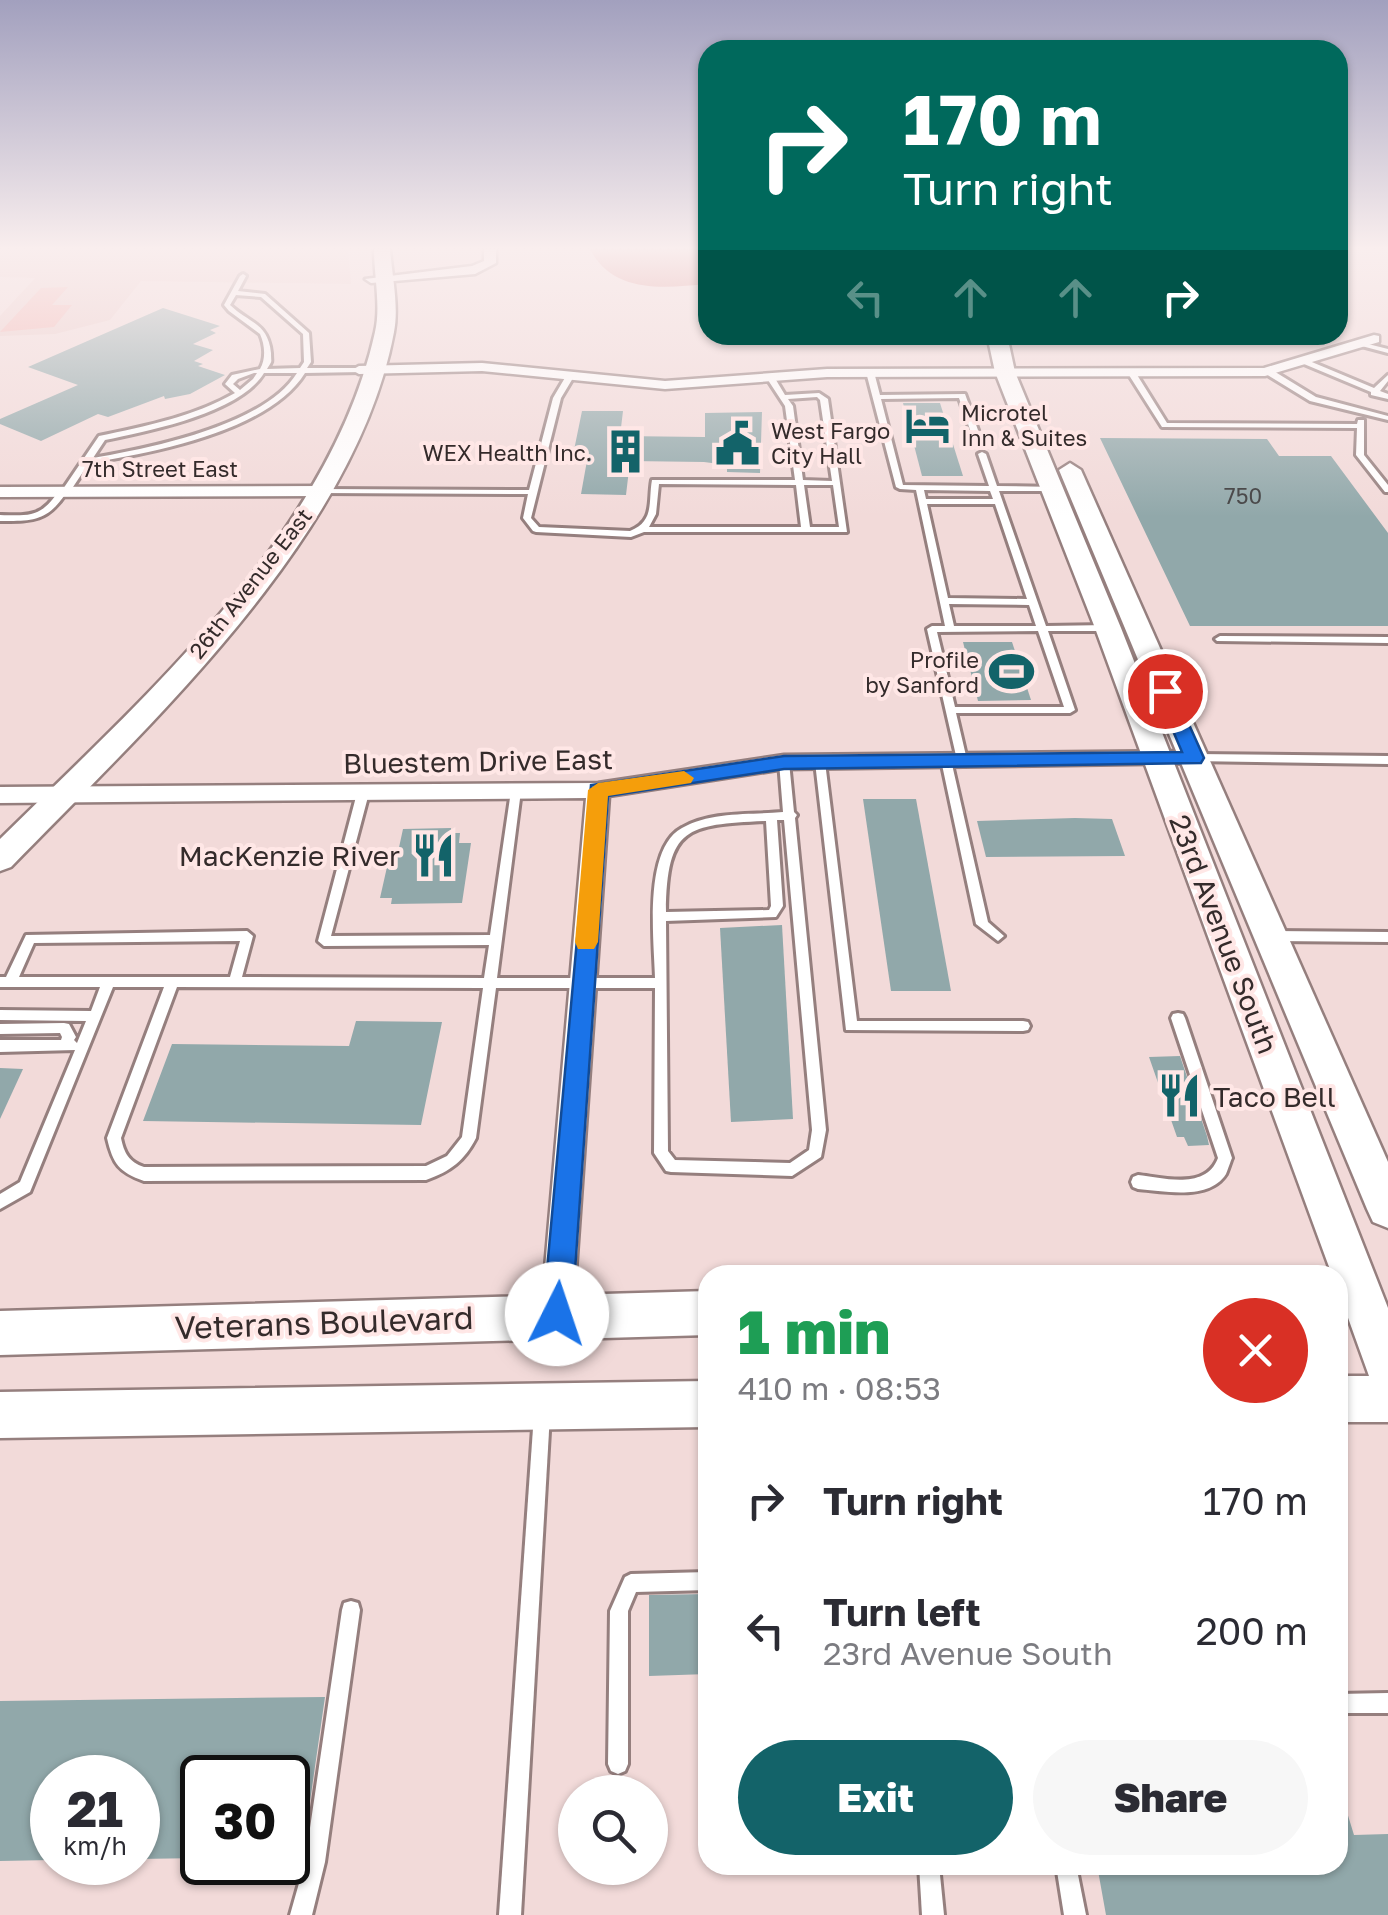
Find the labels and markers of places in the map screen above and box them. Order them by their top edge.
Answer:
place label: Microtel Inn & Suites [961,399,1087,451]
hotel icon: Microtel Inn & Suites [904,401,952,449]
place label: West Fargo City Hall [771,417,890,469]
public building icon: West Fargo City Hall [714,419,762,467]
building icon: WEX Health Inc. [601,428,649,476]
place label: WEX Health Inc. [423,439,592,466]
place label: Profile by Sanford [865,646,979,698]
sports icon: Profile by Sanford [988,648,1036,696]
pin [1123,649,1208,734]
restaurant icon: MacKenzie River [409,831,457,879]
place label: MacKenzie River [179,839,400,872]
restaurant icon: Taco Bell [1156,1072,1204,1120]
place label: Taco Bell [1213,1080,1336,1113]

